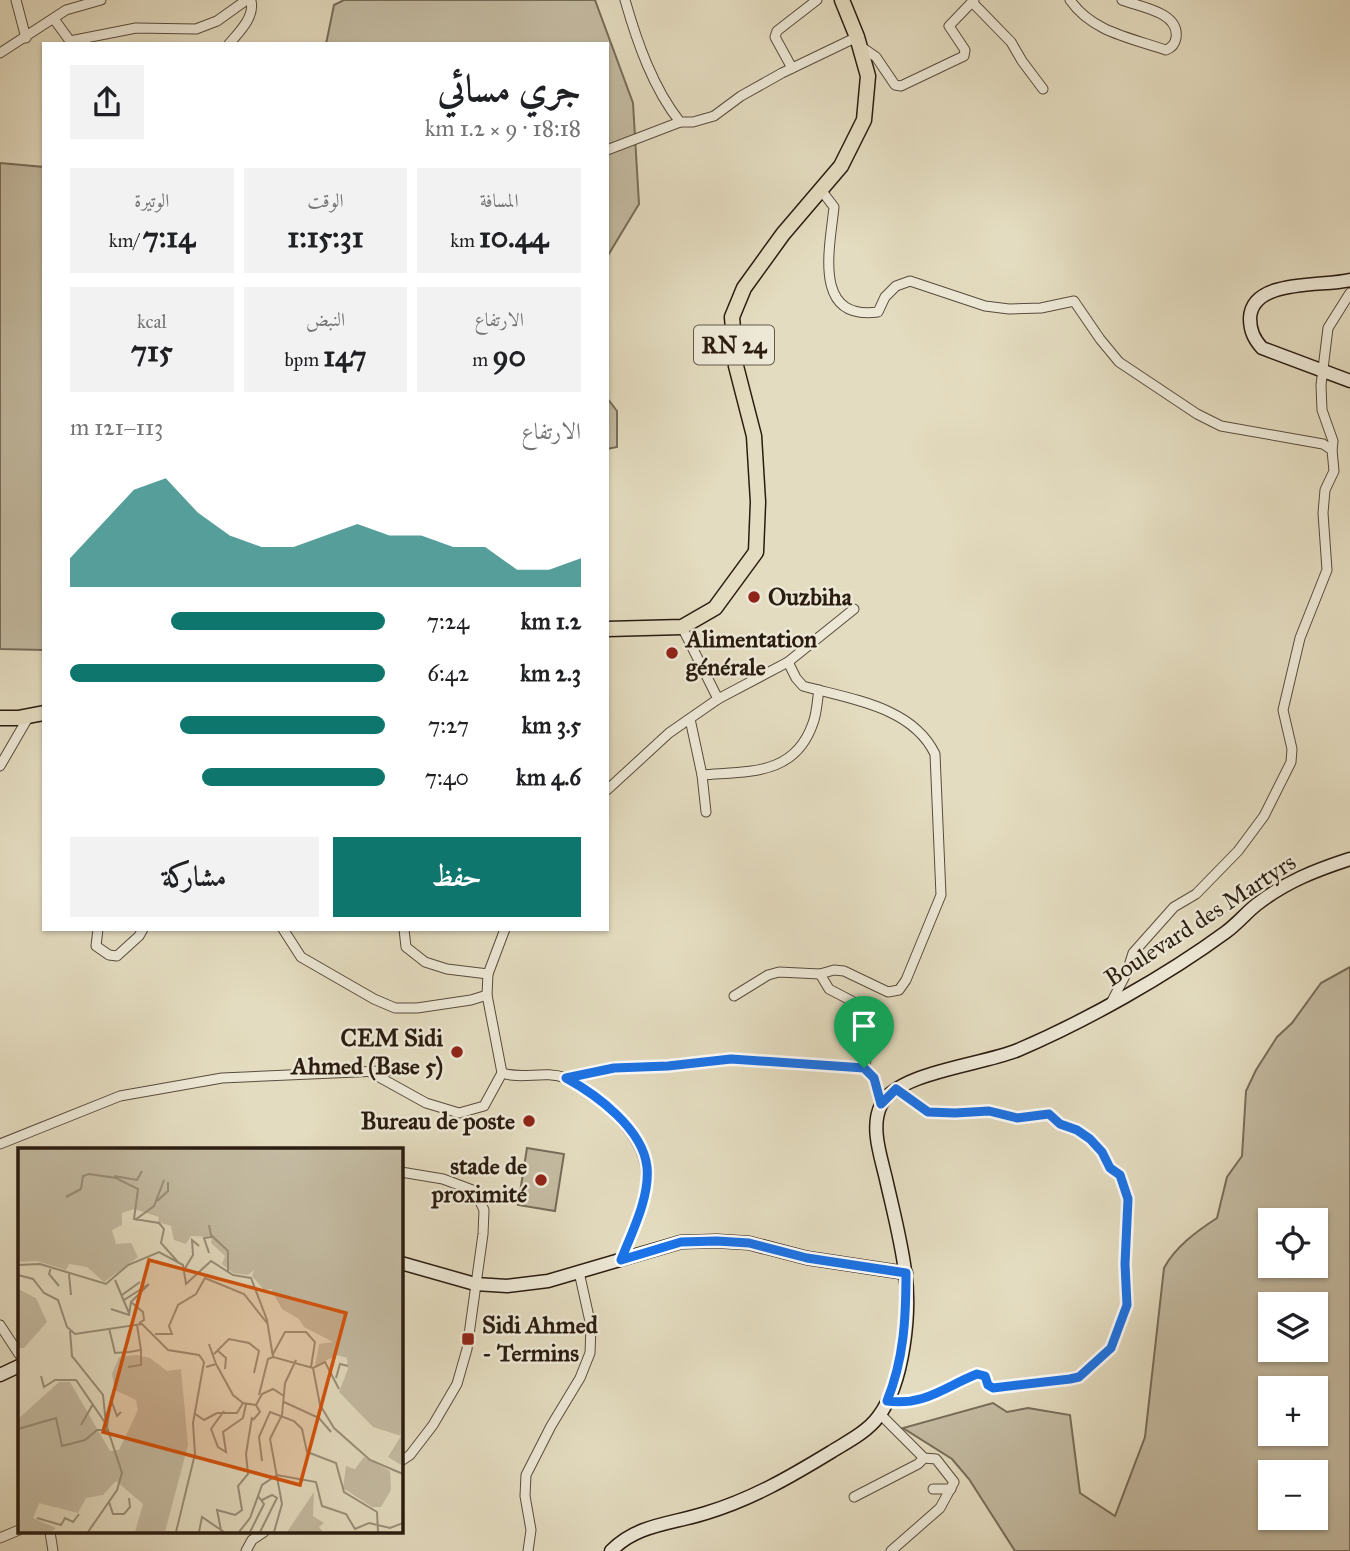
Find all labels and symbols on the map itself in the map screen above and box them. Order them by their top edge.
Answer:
road number: RN 24 [694,326,774,364]
place label: Ouzbiha [768,582,853,612]
marker: Ouzbiha [746,589,762,605]
place label: Alimentation générale [684,624,817,682]
marker: Alimentation générale [664,645,680,661]
street label: Boulevard des Martyrs [1099,847,1301,993]
pin [834,996,894,1068]
place label: CEM Sidi Ahmed (Base 5) [290,1023,443,1081]
marker: CEM Sidi Ahmed (Base 5) [449,1044,465,1060]
place label: Bureau de poste [361,1106,515,1136]
marker: Bureau de poste [521,1113,537,1129]
inset map [18,1148,402,1534]
place label: stade de proximité [431,1151,528,1209]
marker: stade de proximité [533,1172,549,1188]
place label: Sidi Ahmed - Termins [482,1310,599,1368]
marker: Sidi Ahmed - Termins [460,1331,476,1347]

